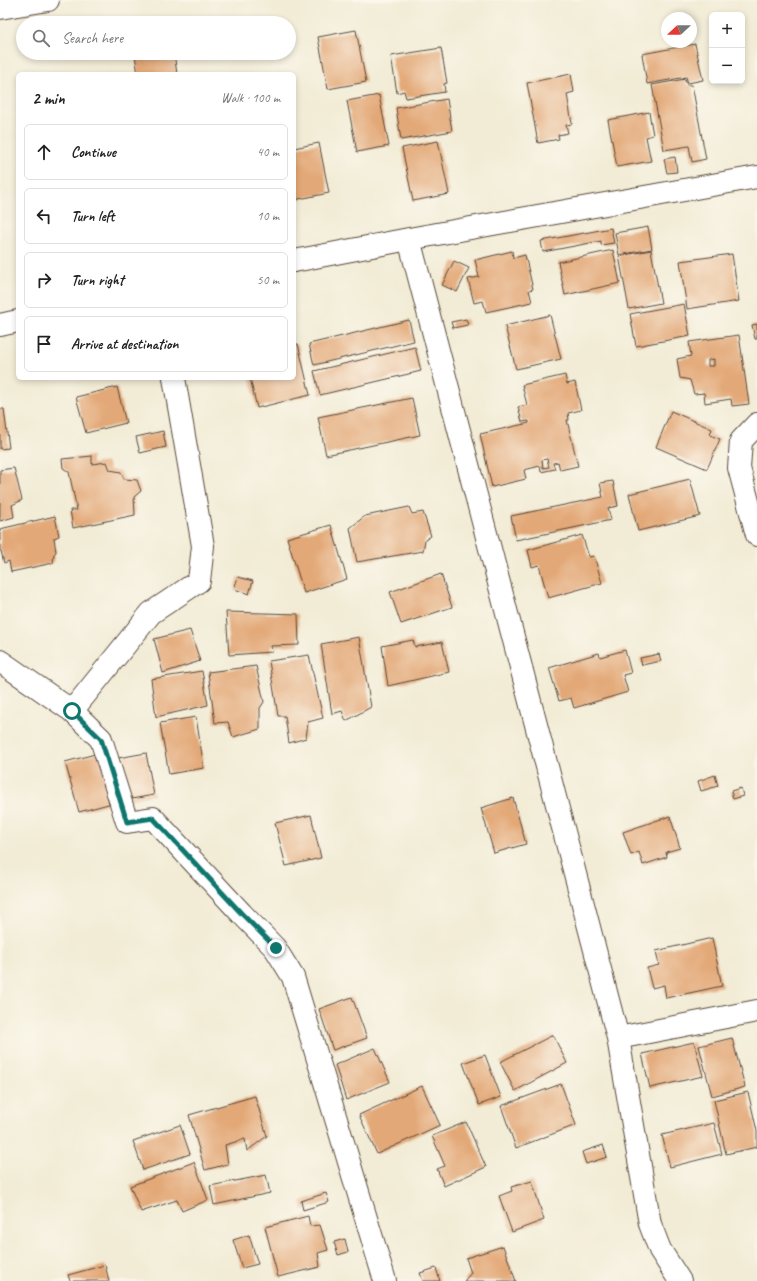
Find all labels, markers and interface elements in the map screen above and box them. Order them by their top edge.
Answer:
north arrow [661,12,697,48]
map controls [709,12,745,84]
button: + [709,12,745,48]
search box [16,16,296,60]
icon: search [30,27,52,49]
text: Search here [62,29,123,48]
button: − [709,48,745,84]
text: 2 min [32,88,65,109]
text: Walk · 100 m [221,90,280,106]
icon: ahead [33,141,55,163]
text: Continue [71,143,116,162]
text: 40 m [257,144,279,160]
icon: left [33,205,55,227]
text: Turn left [71,207,114,226]
text: 10 m [257,208,279,224]
icon: right [33,269,55,291]
text: Turn right [71,271,124,290]
text: 50 m [257,272,279,288]
icon: arrive [33,333,55,355]
text: Arrive at destination [71,335,178,354]
route start [63,702,81,720]
route end [267,939,285,957]

